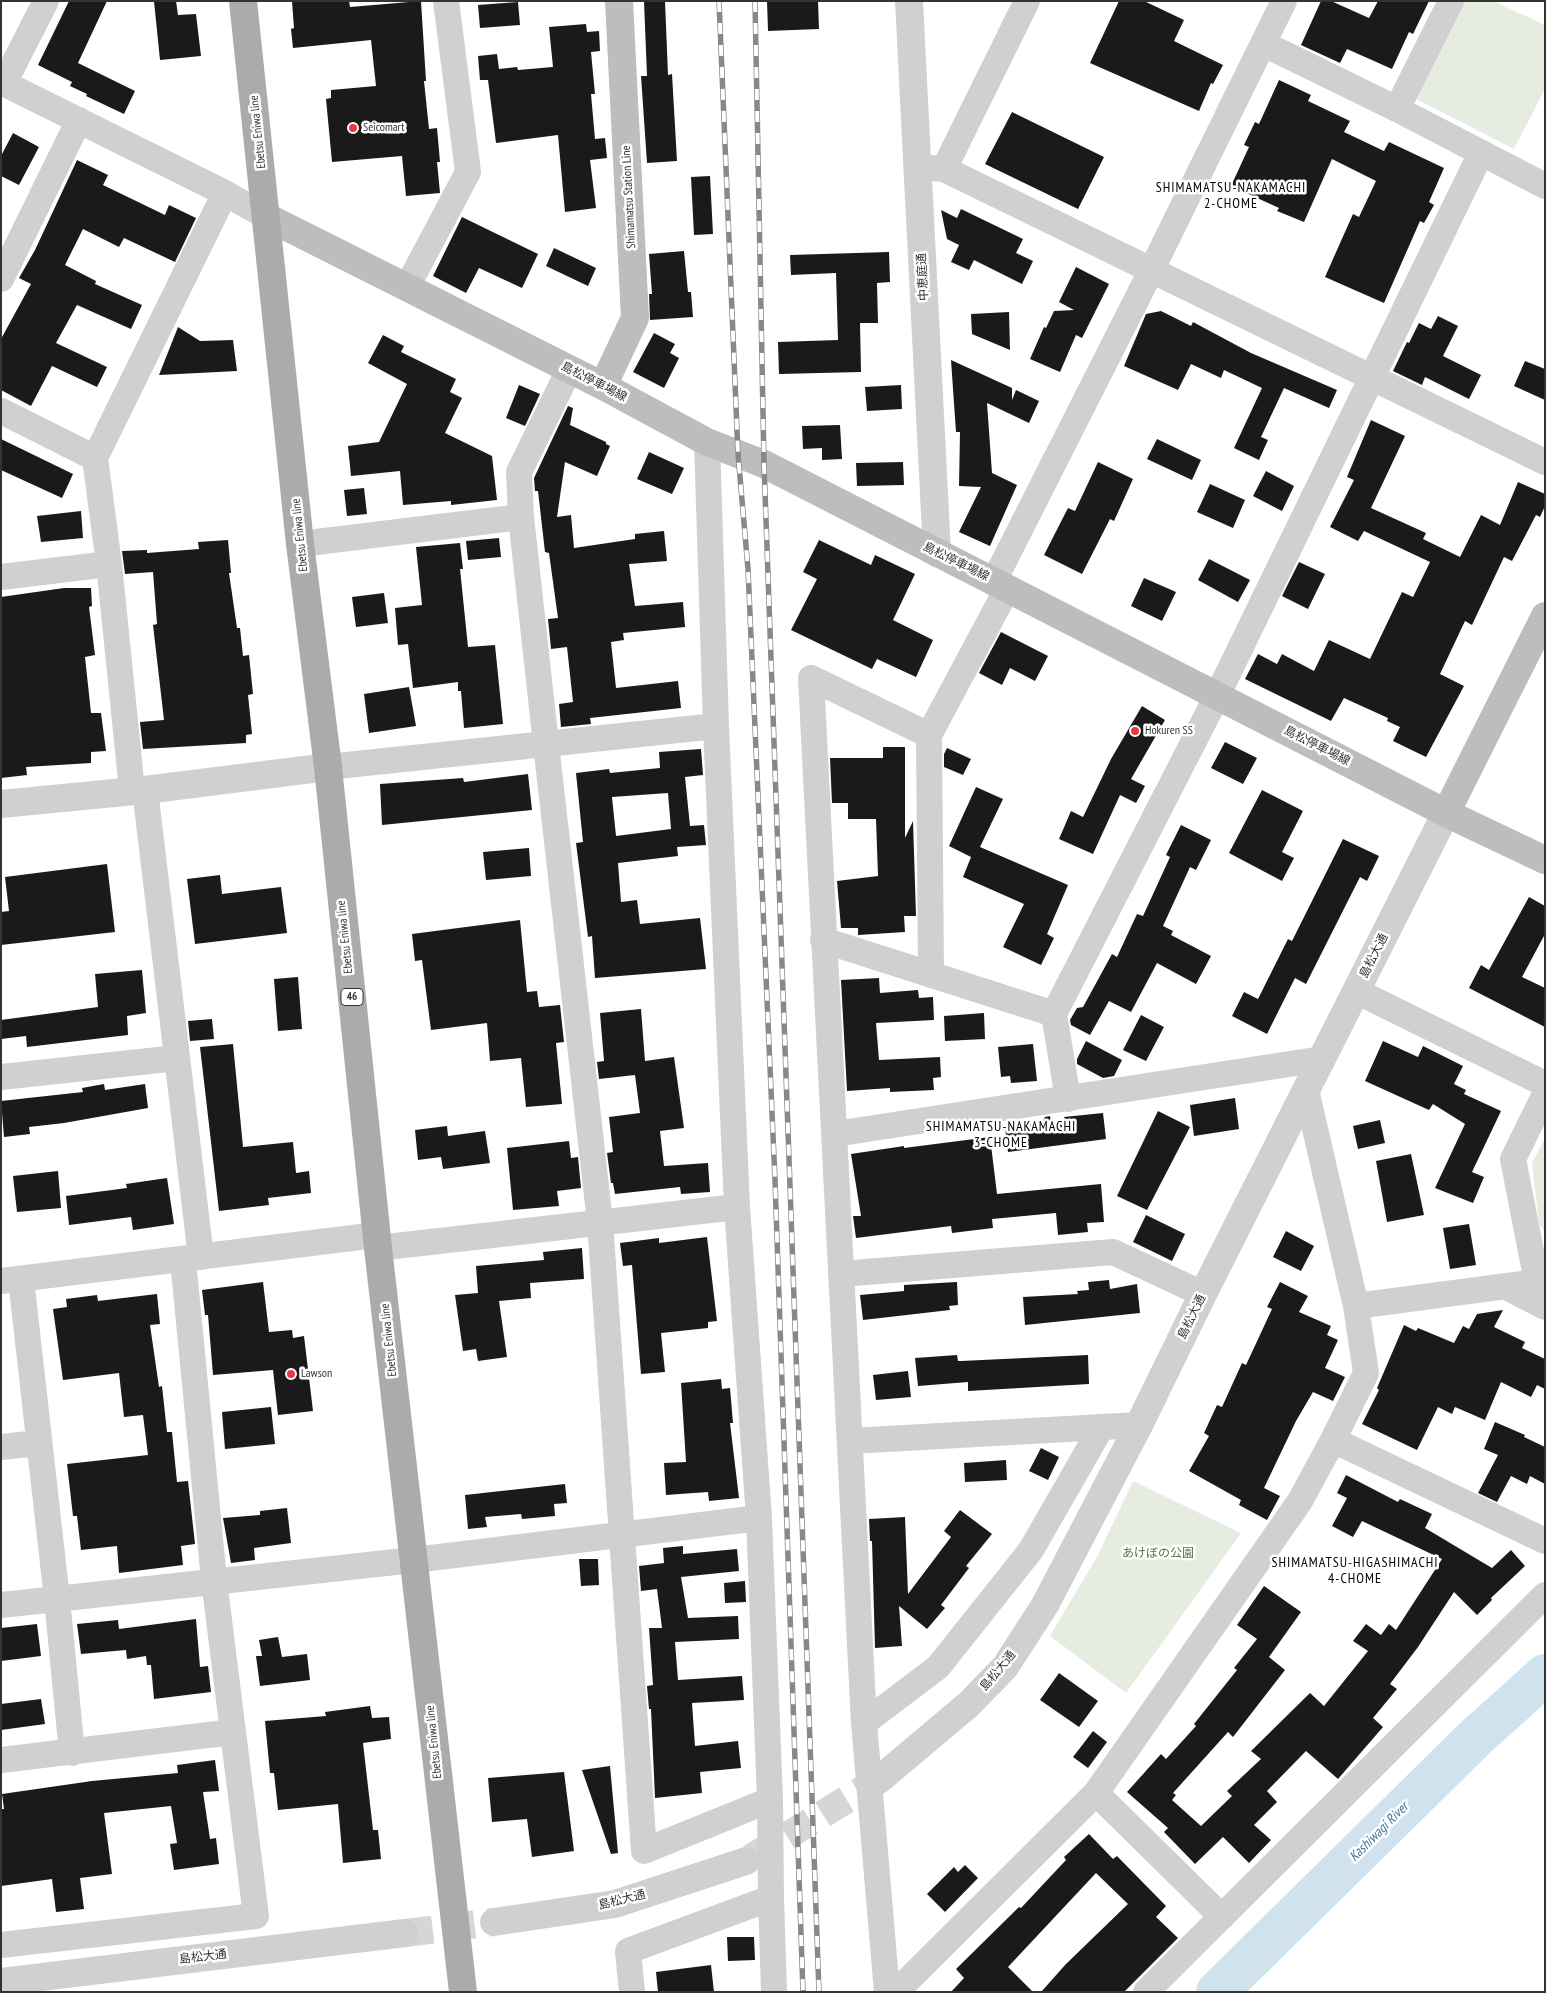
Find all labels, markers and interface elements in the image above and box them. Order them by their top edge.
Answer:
street label: Ebetsu Eniwa line [247,95,269,169]
place label: Seicomart [363,121,404,135]
marker: Seicomart [347,122,359,134]
street label: Shimamatsu Station Line [619,145,639,249]
district label: SHIMAMATSU-NAKAMACHI 2-CHOME [1153,180,1309,212]
street label: 中恵庭通 [915,253,931,301]
street label: 島松停車場線 [559,359,629,405]
street label: Ebetsu Eniwa line [289,498,311,572]
street label: 島松停車場線 [920,540,992,584]
street label: 島松停車場線 [1282,723,1352,769]
place label: Hokuren SS [1145,724,1193,738]
marker: Hokuren SS [1129,725,1141,737]
street label: Ebetsu Eniwa line [334,900,356,974]
street label: 島松大通 [1357,931,1391,981]
road number: 46 [341,989,363,1006]
district label: SHIMAMATSU-NAKAMACHI 3-CHOME [923,1119,1079,1152]
street label: 島松大通 [1175,1292,1209,1342]
street label: Ebetsu Eniwa line [378,1303,400,1377]
place label: Lawson [301,1367,332,1381]
marker: Lawson [285,1368,297,1380]
park label: あけぼの公園 [1122,1547,1194,1561]
district label: SHIMAMATSU-HIGASHIMACHI 4-CHOME [1269,1555,1441,1588]
street label: 島松大通 [977,1648,1019,1694]
street label: Ebetsu Eniwa line [423,1705,445,1779]
water label: Kashiwagi River [1346,1799,1412,1865]
street label: 島松大通 [597,1887,647,1913]
street label: 島松大通 [178,1947,228,1967]

